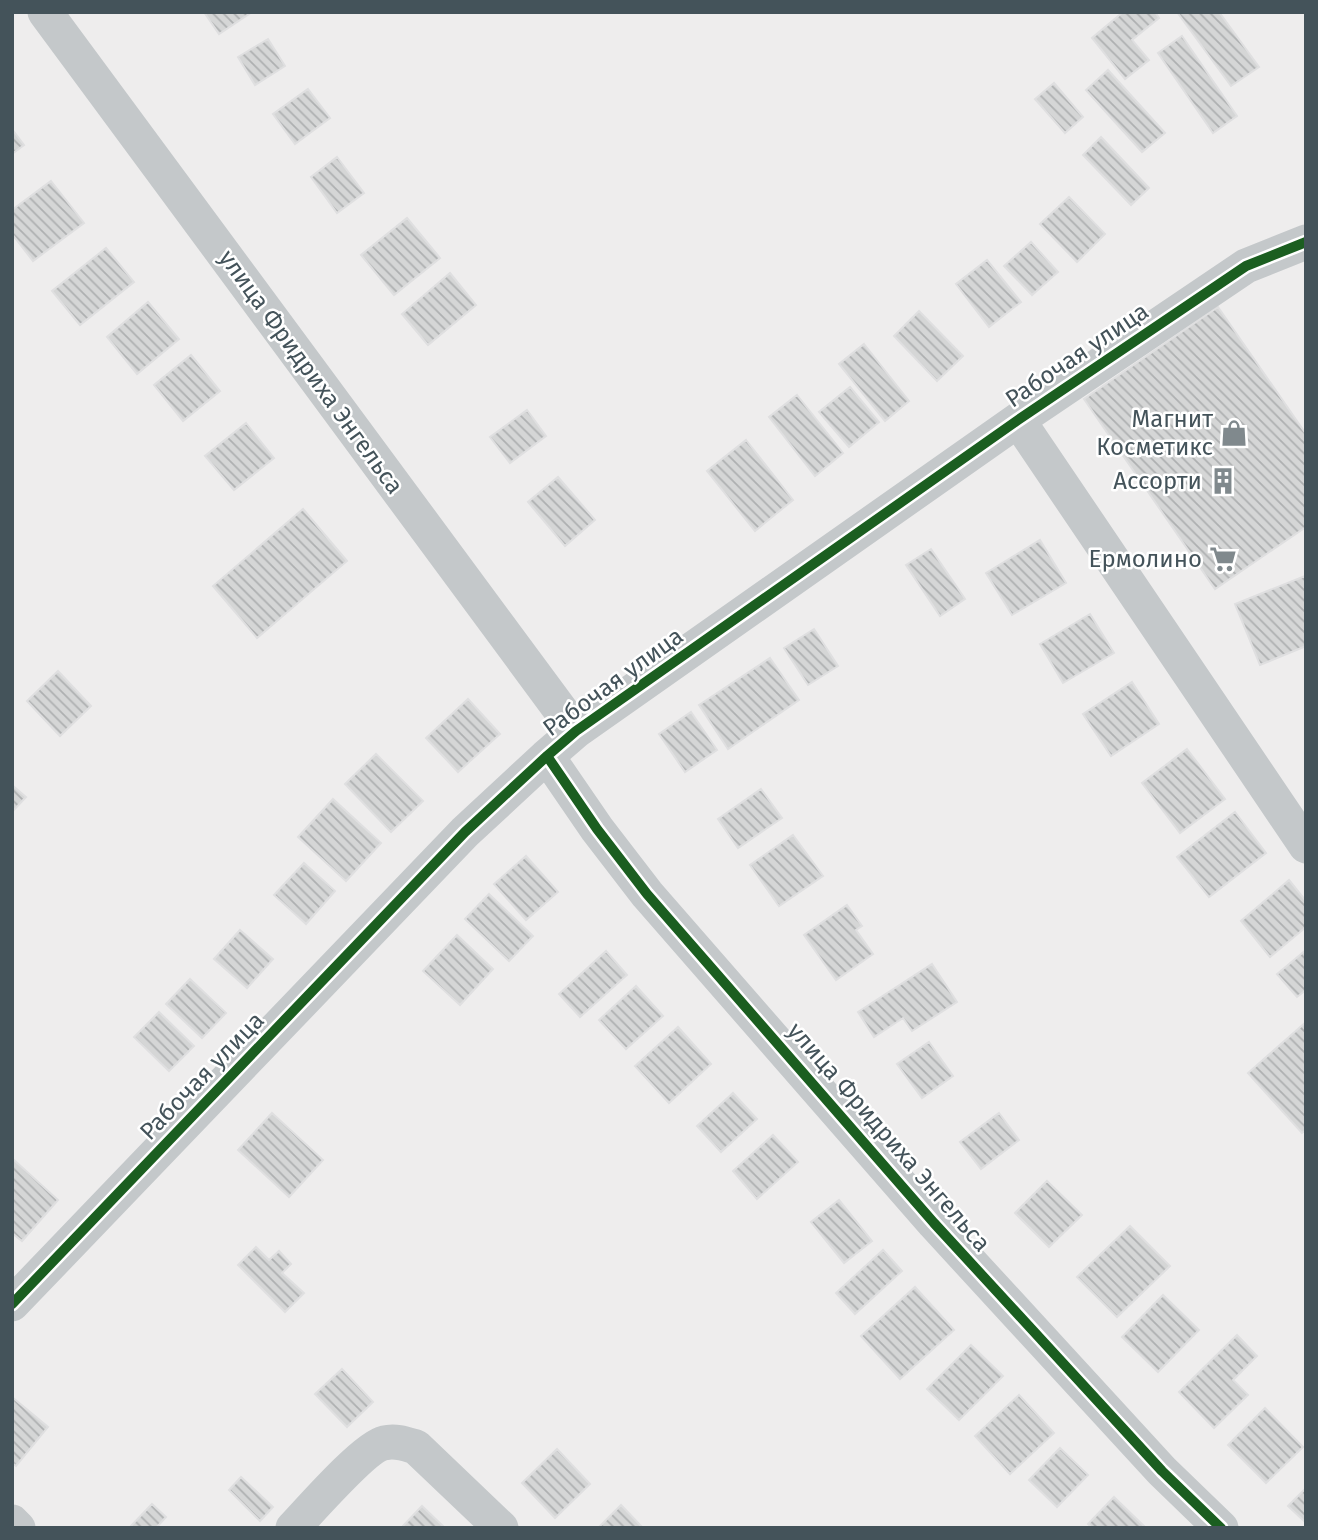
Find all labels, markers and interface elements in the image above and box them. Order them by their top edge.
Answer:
street label: улица Фридриха Энгельса [213,245,409,499]
street label: Рабочая улица [1000,297,1154,413]
place label: Магнит Косметикс [1096,405,1213,461]
shop icon: Магнит Косметикс [1219,418,1249,448]
building icon: Ассорти [1208,466,1238,496]
place label: Ассорти [1113,467,1202,495]
supermarket icon: Ермолино [1208,544,1238,574]
place label: Ермолино [1089,545,1202,573]
street label: Рабочая улица [537,622,689,742]
street label: Рабочая улица [134,1006,270,1146]
street label: улица Фридриха Энгельса [782,1017,996,1257]

